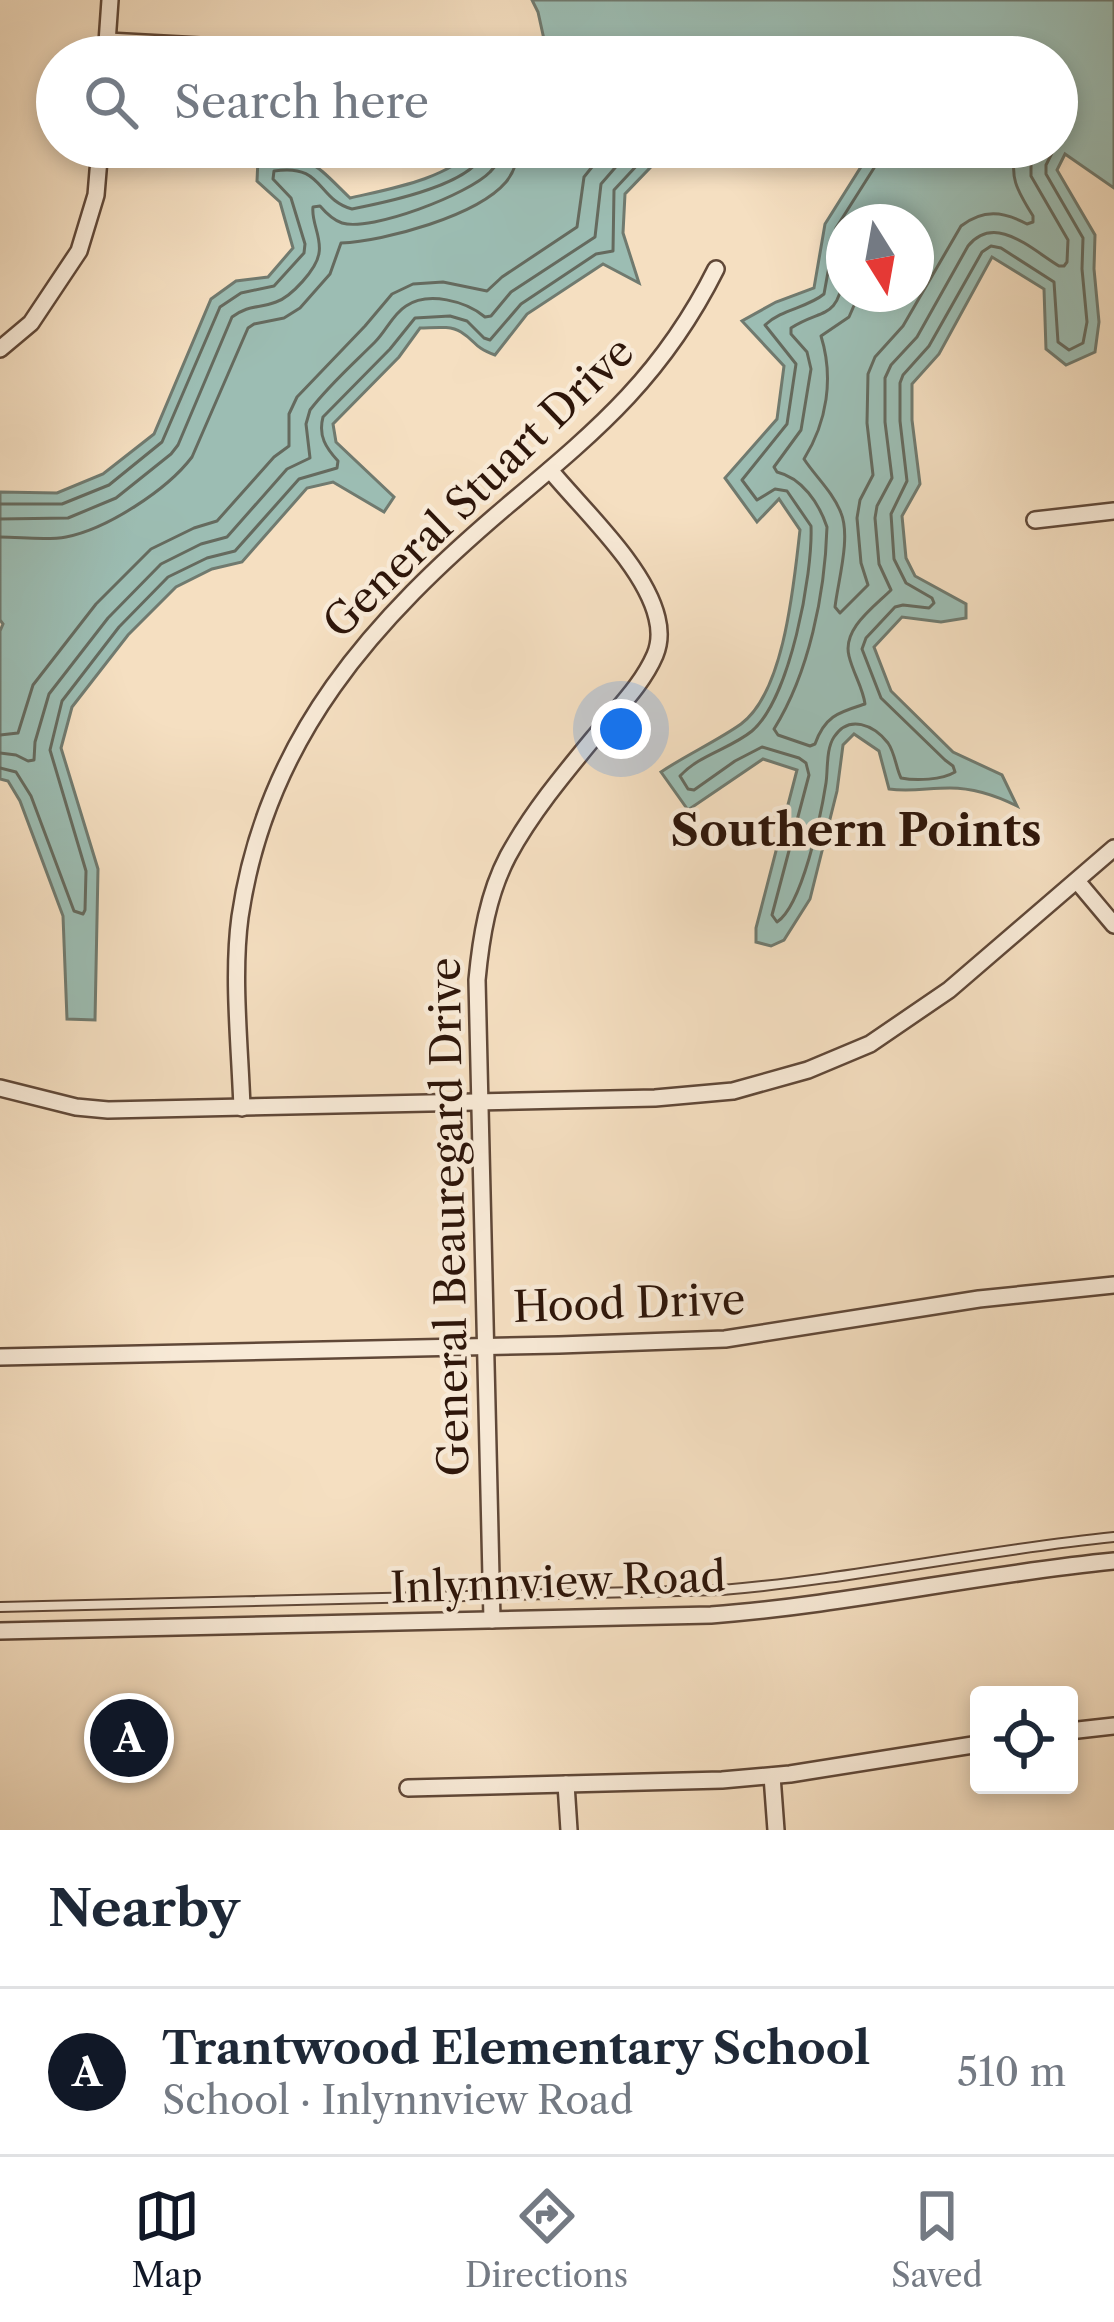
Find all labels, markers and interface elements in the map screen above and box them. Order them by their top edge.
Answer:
search box [36,36,1078,168]
icon: search [78,69,144,135]
text: Search here [174,74,429,130]
north arrow [826,204,934,312]
street label: General Stuart Drive [312,325,644,649]
your location [591,699,651,759]
district label: Southern Points [670,802,1042,858]
street label: General Beauregard Drive [418,957,480,1477]
street label: Hood Drive [512,1273,746,1333]
street label: Inlynnview Road [389,1550,727,1614]
map controls [970,1686,1078,1794]
button: locate [970,1686,1078,1794]
pin: A [90,1693,168,1783]
text: Nearby [48,1877,240,1939]
text: Trantwood Elementary School [162,2020,870,2076]
text: A [72,2048,102,2096]
text: 510 m [957,2048,1066,2096]
text: School · Inlynnview Road [162,2076,633,2124]
tab: Map [131,2183,202,2296]
tab: Directions [465,2183,628,2296]
tab: Saved [891,2183,983,2296]

